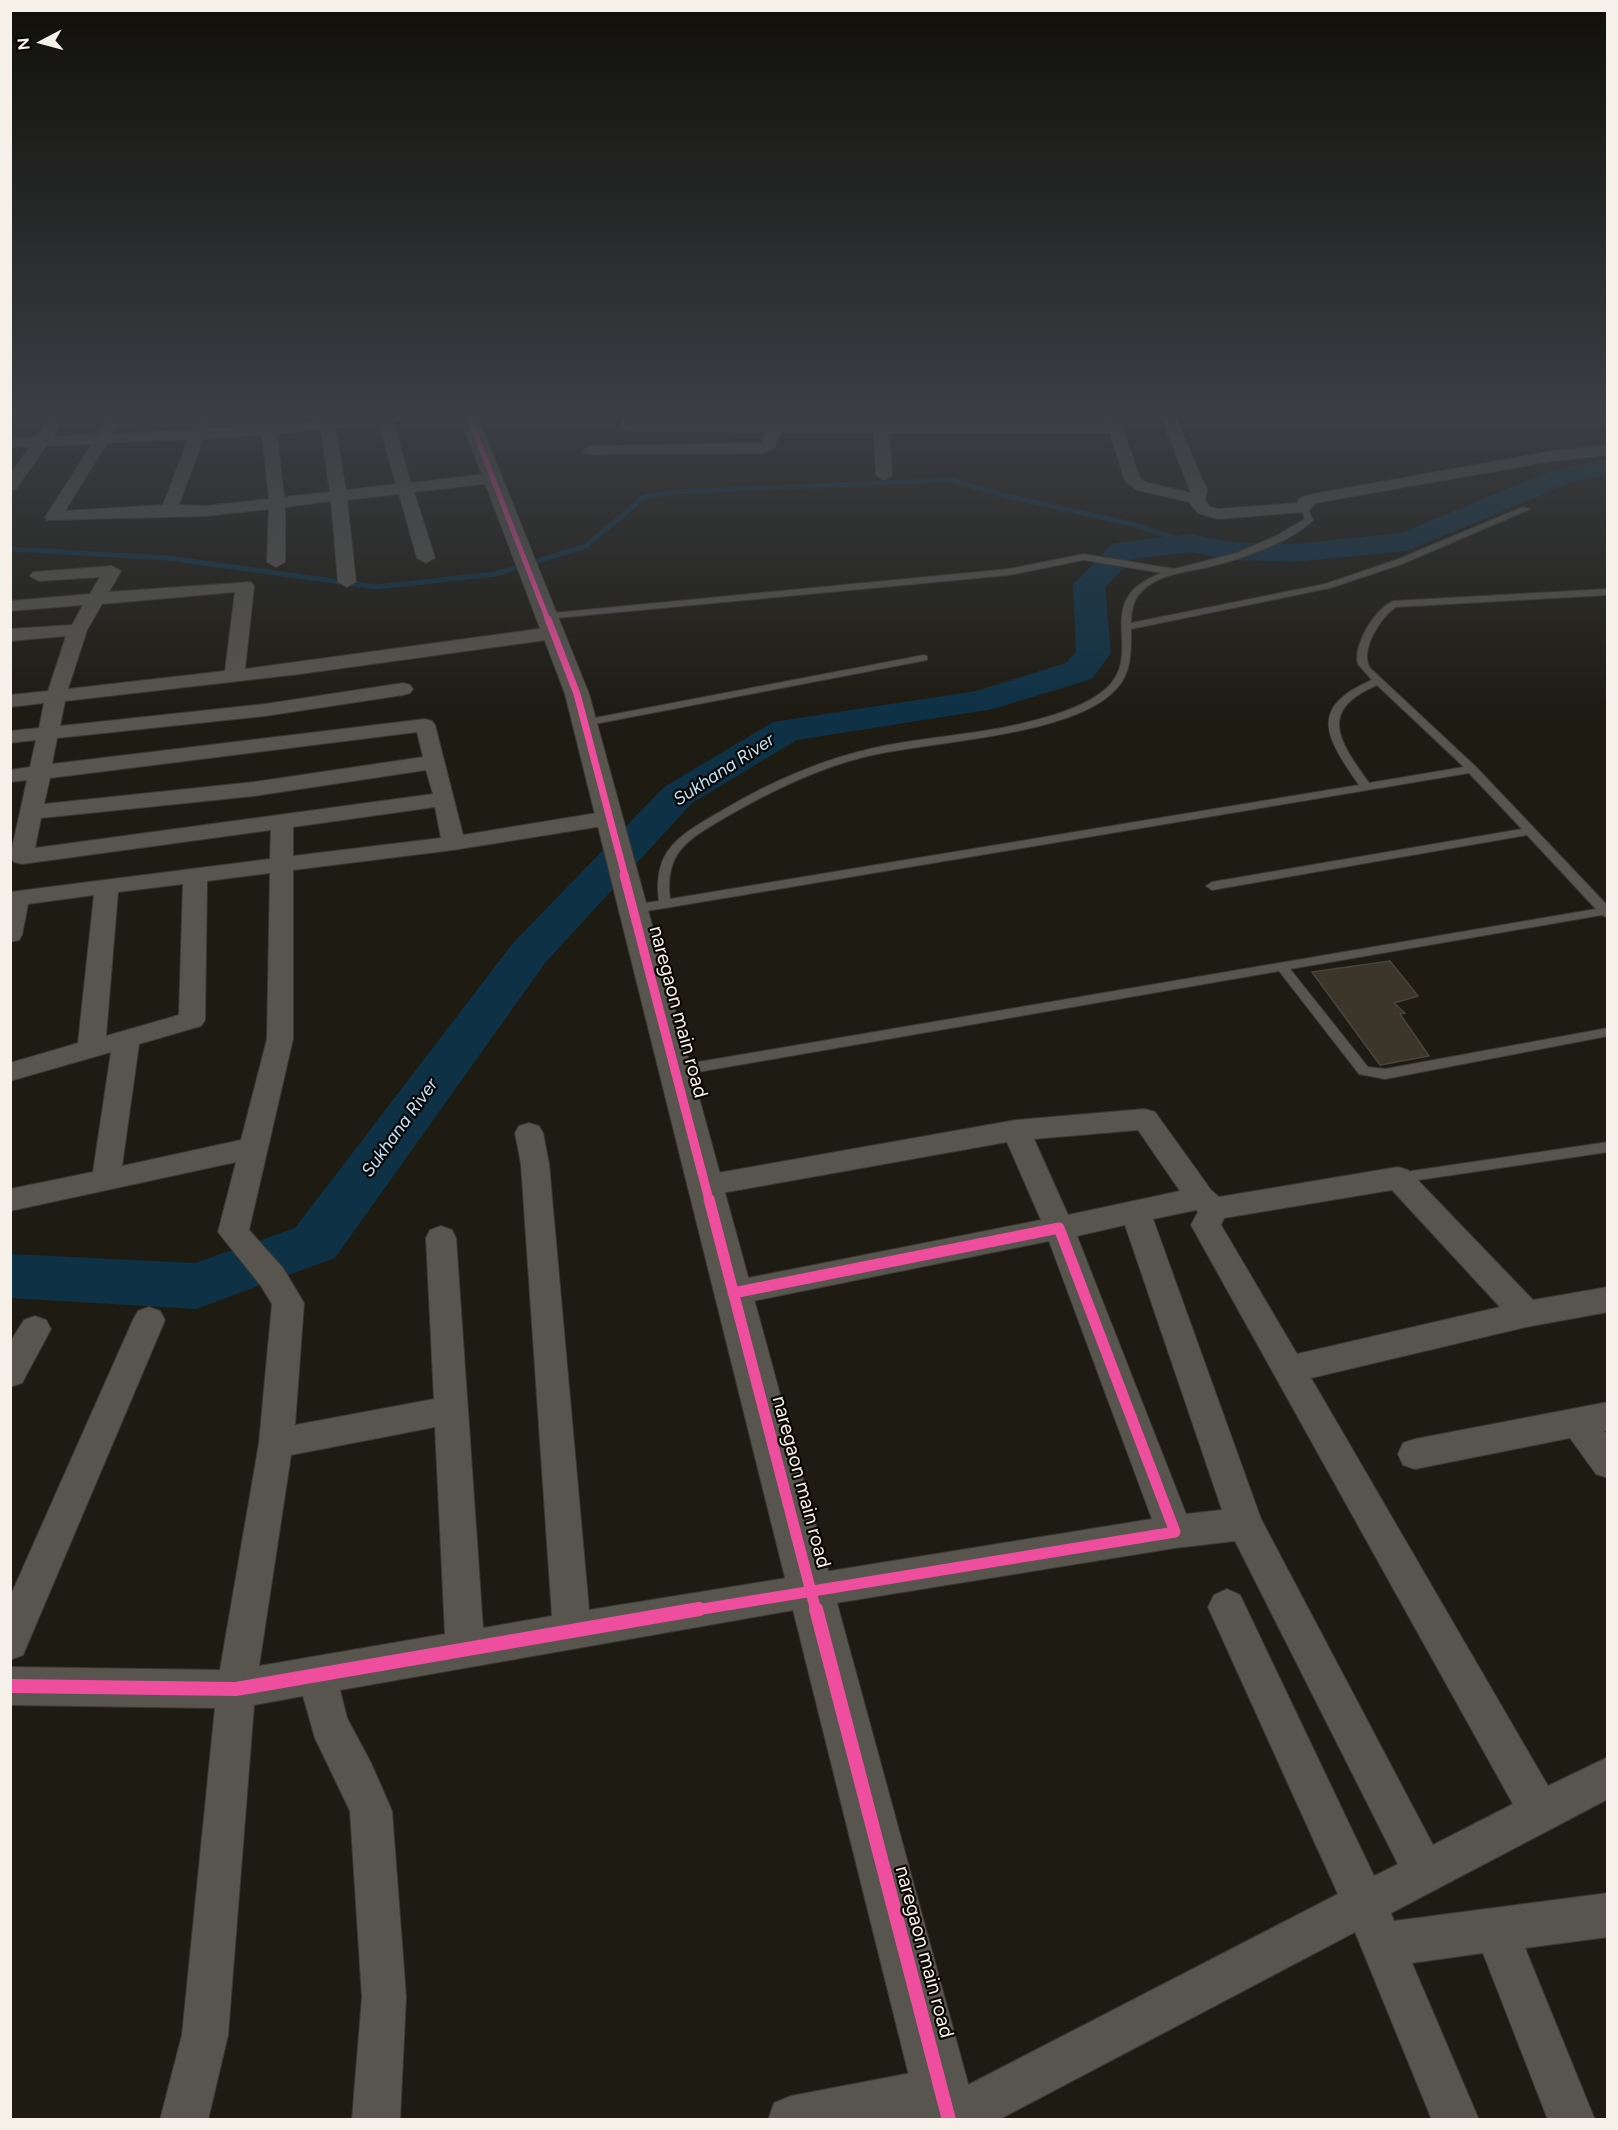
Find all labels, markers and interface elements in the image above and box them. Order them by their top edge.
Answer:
north arrow [12,12,72,72]
text: N [14,37,34,51]
water label: Sukhana River [669,729,779,811]
street label: naregaon main road [644,923,712,1101]
water label: Sukhana River [357,1075,443,1181]
street label: naregaon main road [767,1393,835,1571]
street label: naregaon main road [890,1863,958,2041]

